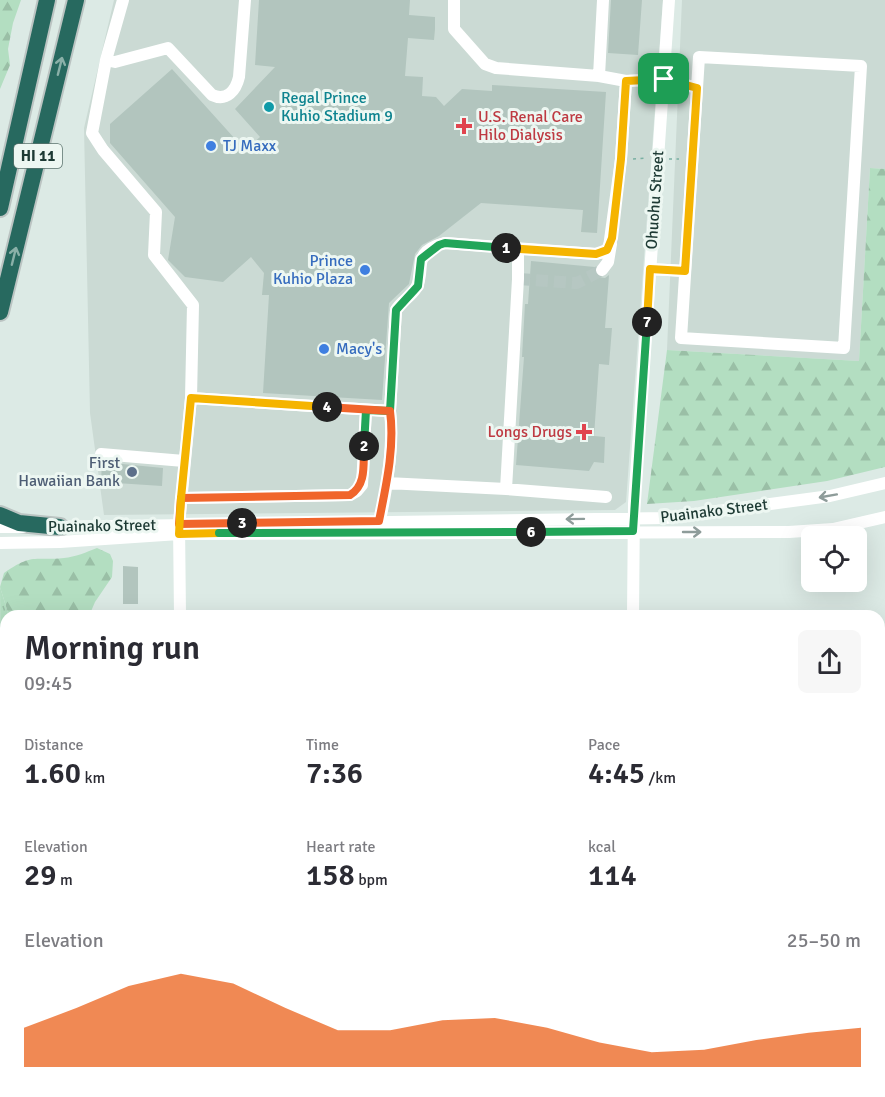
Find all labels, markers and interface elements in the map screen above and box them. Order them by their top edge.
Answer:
pin [638,53,689,104]
one-way arrow [54,57,66,76]
icon: arrive [647,62,680,95]
place label: Regal Prince Kuhio Stadium 9 [281,88,393,126]
marker: Regal Prince Kuhio Stadium 9 [262,100,276,114]
place label: U.S. Renal Care Hilo Dialysis [478,107,583,145]
marker: U.S. Renal Care Hilo Dialysis [455,117,473,135]
place label: TJ Maxx [223,136,277,156]
marker: TJ Maxx [204,139,218,153]
road number: HI 11 [14,144,62,168]
street label: Ohuohu Street [642,150,668,250]
pin: 1 [491,233,521,263]
text: 1 [502,238,510,258]
one-way arrow [8,246,20,265]
place label: Prince Kuhio Plaza [273,251,353,289]
marker: Prince Kuhio Plaza [358,263,372,277]
pin: 7 [632,307,662,337]
text: 7 [643,312,651,332]
place label: Macy's [336,339,382,359]
marker: Macy's [317,342,331,356]
pin: 4 [312,392,342,422]
text: 4 [323,397,331,417]
place label: Longs Drugs [488,422,572,442]
marker: Longs Drugs [577,425,591,439]
pin: 2 [349,431,379,461]
text: 2 [360,436,368,456]
place label: First Hawaiian Bank [18,453,120,491]
marker: First Hawaiian Bank [125,465,139,479]
one-way arrow [819,491,838,502]
street label: Puainako Street [659,494,769,528]
pin: 3 [227,508,257,538]
text: 3 [238,513,246,533]
one-way arrow [566,513,586,525]
street label: Puainako Street [48,515,157,537]
pin: 6 [516,517,546,547]
text: 6 [527,522,535,542]
one-way arrow [681,526,701,538]
map controls [801,526,867,592]
button: locate [801,526,867,592]
text: Morning run [24,628,200,669]
button: share [798,630,861,693]
text: 09:45 [24,671,73,696]
text: Distance [24,735,84,755]
text: Time [306,735,339,755]
text: Pace [588,735,620,755]
text: 1.60 [24,755,81,792]
text: 7:36 [306,755,363,792]
text: 4:45 [588,755,645,792]
text: km [81,768,105,788]
text: /km [645,768,676,788]
text: Elevation [24,837,88,857]
text: Heart rate [306,837,375,857]
text: kcal [588,837,616,857]
text: 29 [24,857,56,894]
text: 158 [306,857,355,894]
text: 114 [588,857,637,894]
text: m [56,870,73,890]
text: bpm [355,870,388,890]
text: Elevation [24,928,104,953]
text: 25–50 m [787,928,861,953]

